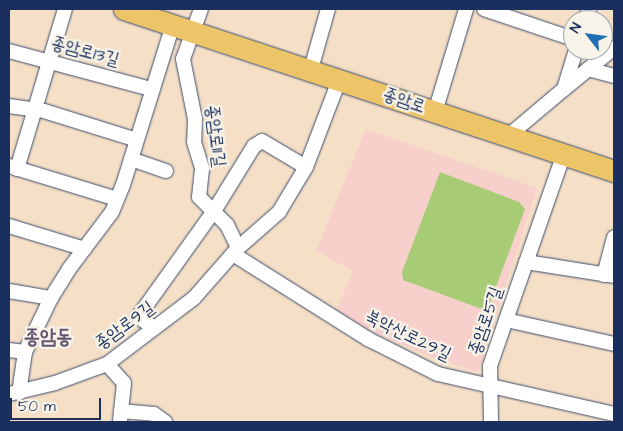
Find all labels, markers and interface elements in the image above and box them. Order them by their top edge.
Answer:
north arrow [563,10,613,60]
text: N [565,19,587,37]
street label: 종암로13길 [49,33,121,71]
street label: 종암로 [380,84,428,118]
street label: 종암로11길 [200,104,230,168]
street label: 종암로5길 [464,284,508,358]
street label: 종암로9길 [91,297,159,355]
street label: 북악산로29길 [361,306,455,366]
district label: 종암동 [24,325,72,349]
scale bar [12,388,104,420]
text: 50 m [18,396,56,417]

